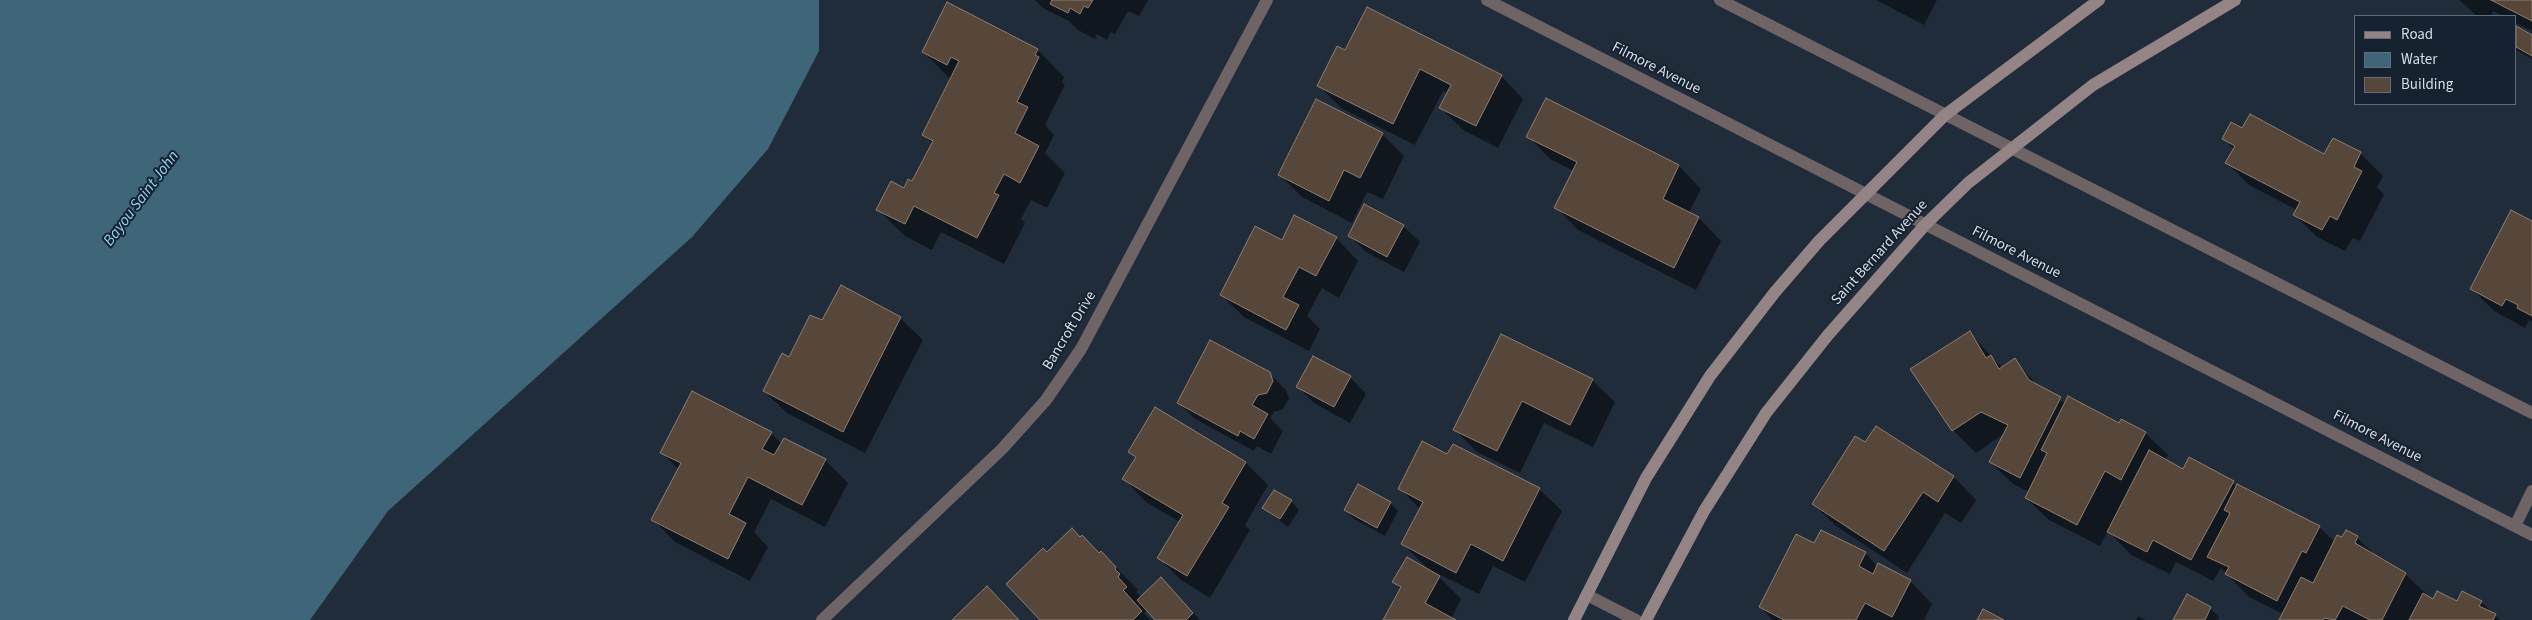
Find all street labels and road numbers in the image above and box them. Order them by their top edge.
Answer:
street label: Filmore Avenue [1609,39,1703,99]
street label: Saint Bernard Avenue [1828,197,1932,309]
street label: Filmore Avenue [1969,223,2063,283]
street label: Bancroft Drive [1039,288,1101,374]
street label: Filmore Avenue [2330,407,2424,467]

